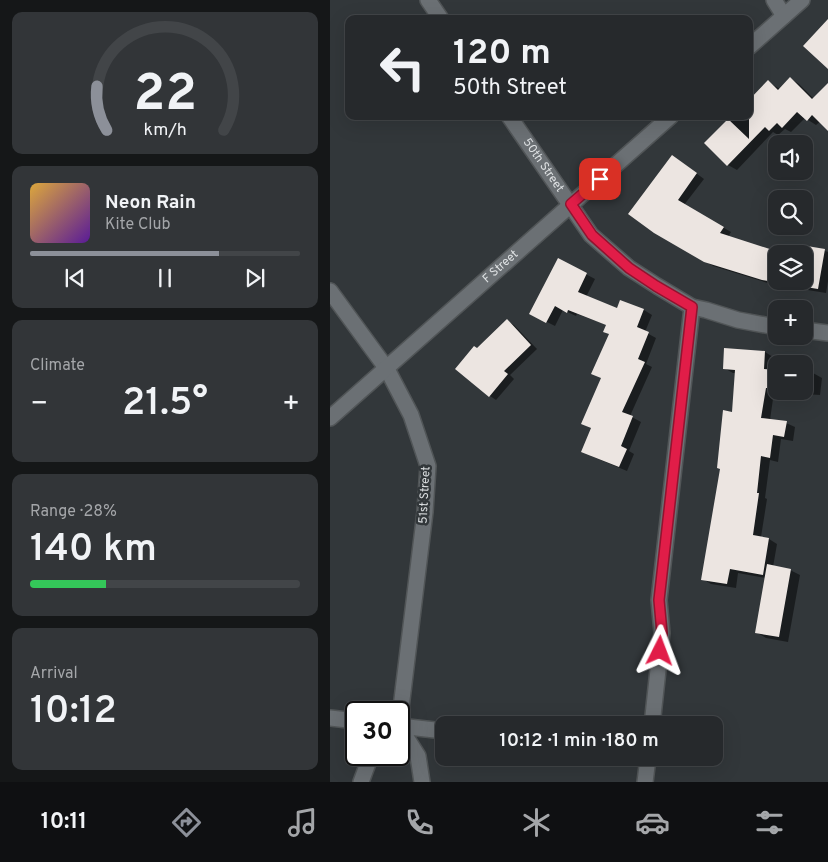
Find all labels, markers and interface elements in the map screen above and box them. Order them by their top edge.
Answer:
text: 120 m [453,32,551,76]
icon: left [370,35,435,100]
text: 22 [133,63,197,129]
text: 50th Street [453,75,567,102]
text: km/h [143,119,187,142]
street label: 50th Street [519,135,567,196]
map controls [768,135,813,400]
button: sound [768,135,813,180]
pin [579,158,621,200]
icon: arrive [586,165,614,193]
button: search [768,190,813,235]
text: Neon Rain [105,191,196,215]
text: Kite Club [105,215,170,235]
button: layers [768,245,813,290]
street label: F Street [479,247,522,287]
icon: previous [61,264,89,292]
icon: pause [151,264,179,292]
icon: next [241,264,269,292]
button: + [768,300,813,345]
button: − [768,355,813,400]
text: Climate [30,356,85,376]
text: 21.5° [122,380,208,429]
text: − [30,387,48,423]
text: + [282,387,300,423]
street label: 51st Street [416,466,434,524]
text: Range · 28% [30,502,117,522]
text: 140 km [30,526,157,575]
position arrow [633,624,685,676]
text: Arrival [30,664,78,684]
text: 10:12 [30,688,117,737]
speed limit sign: 30 [345,701,410,766]
text: 10:12 · 1 min · 180 m [499,729,659,753]
icon: directions [169,805,204,840]
icon: music [285,805,320,840]
icon: phone [402,805,437,840]
icon: climate [519,805,554,840]
icon: car [635,805,670,840]
icon: filters [752,805,787,840]
text: 10:11 [41,809,87,836]

